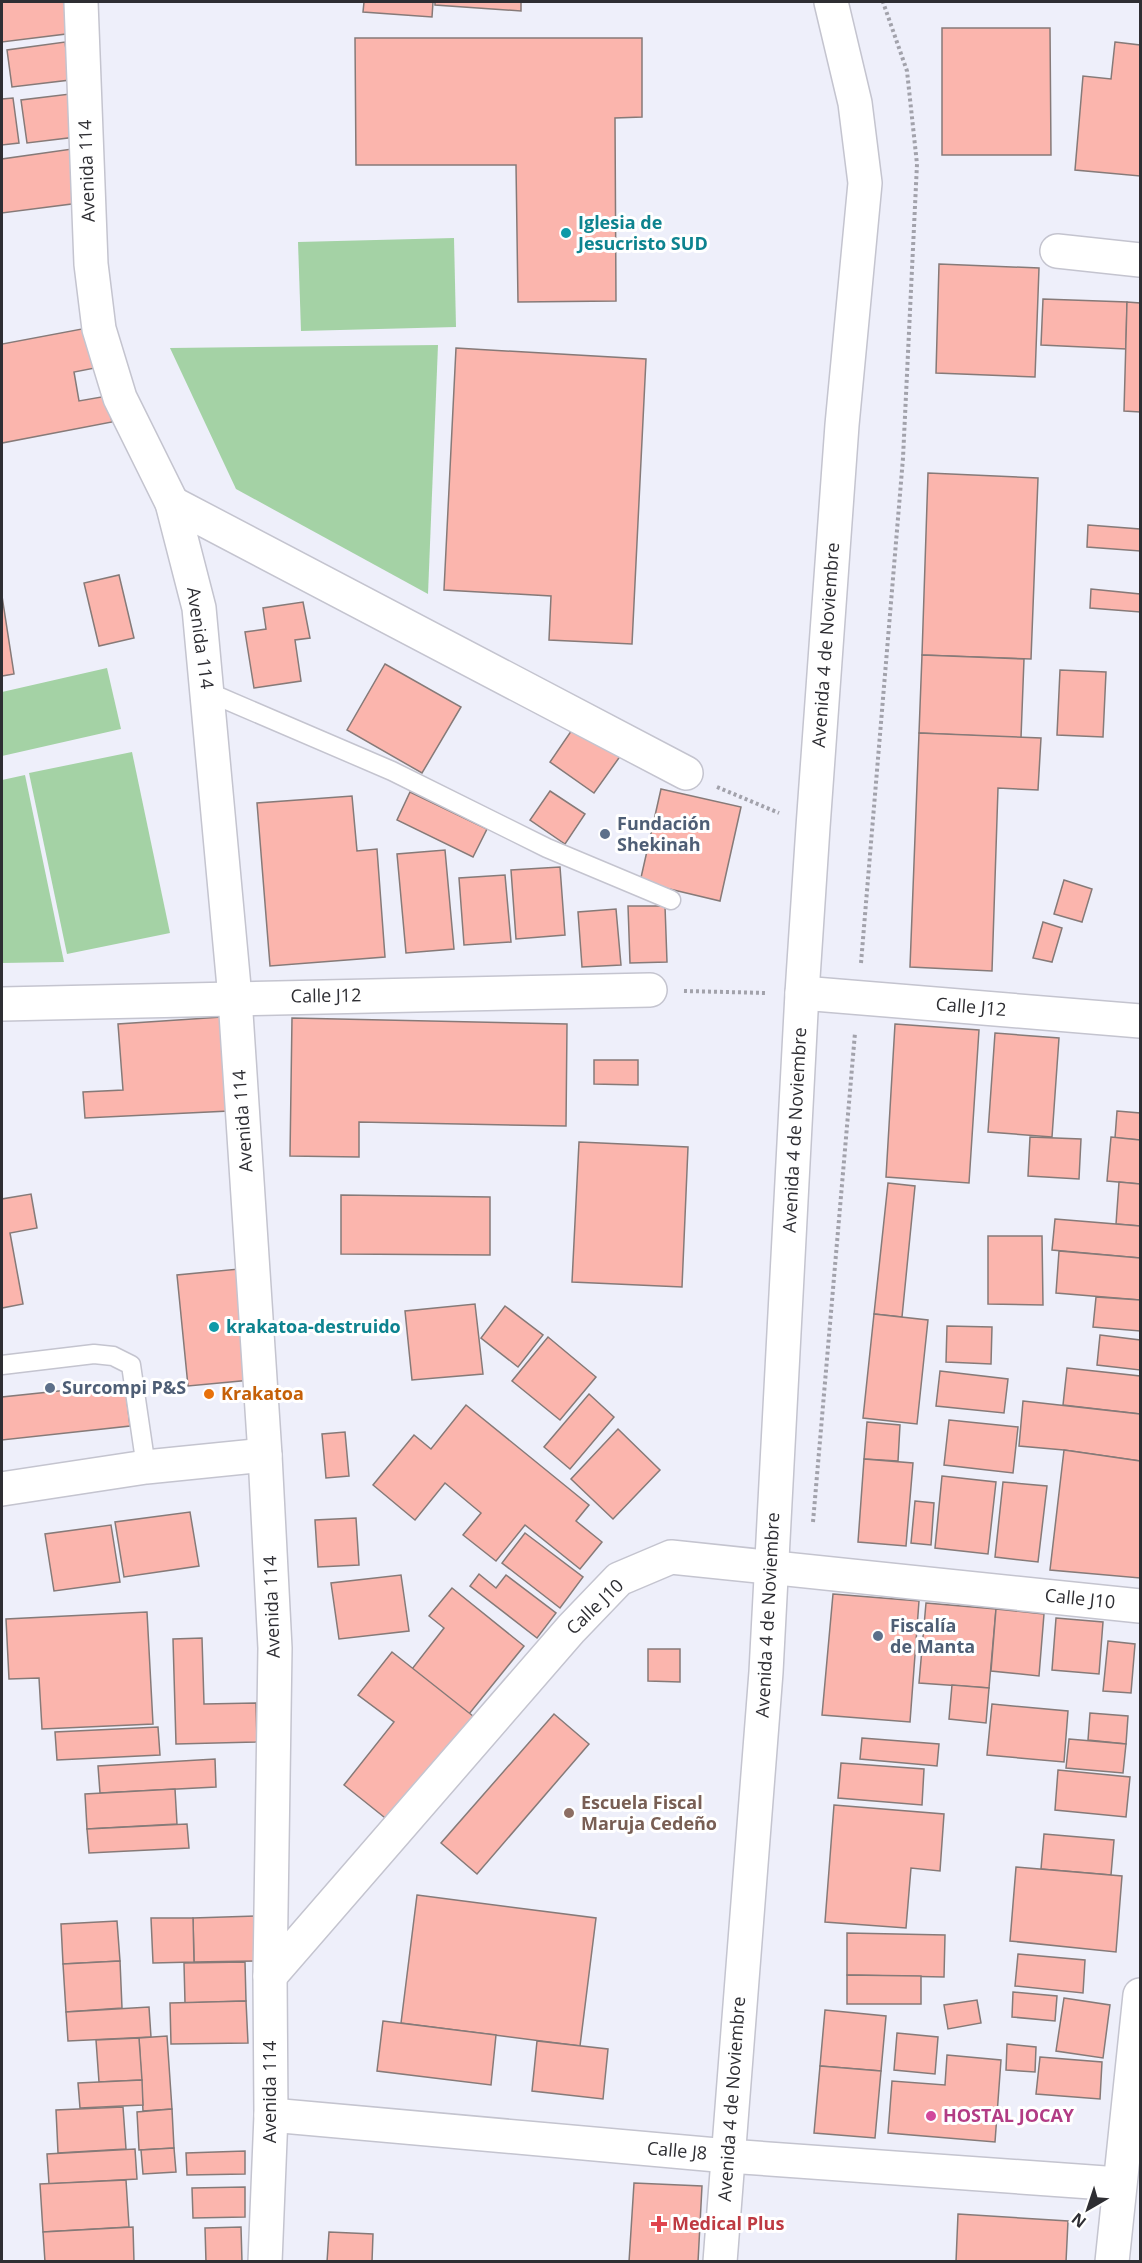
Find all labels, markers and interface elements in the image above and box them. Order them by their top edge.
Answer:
street label: Avenida 114 [72,119,100,223]
place label: Iglesia de Jesucristo SUD [576,210,708,255]
marker: Iglesia de Jesucristo SUD [559,226,573,240]
street label: Avenida 4 de Noviembre [806,541,844,748]
street label: Avenida 114 [182,585,220,690]
place label: Fundación Shekinah [617,811,711,856]
marker: Fundación Shekinah [598,827,612,841]
street label: Calle J12 [290,982,362,1008]
street label: Calle J12 [935,991,1007,1021]
street label: Avenida 4 de Noviembre [777,1027,811,1233]
street label: Avenida 114 [226,1069,258,1173]
place label: krakatoa-destruido [226,1314,401,1338]
marker: krakatoa-destruido [207,1320,221,1334]
place label: Surcompi P&S [62,1375,186,1399]
marker: Surcompi P&S [43,1381,57,1395]
place label: Krakatoa [221,1381,304,1405]
marker: Krakatoa [202,1387,216,1401]
street label: Avenida 4 de Noviembre [750,1512,784,1718]
street label: Avenida 114 [257,1555,285,1659]
street label: Calle J10 [561,1573,628,1639]
street label: Calle J10 [1044,1582,1116,1614]
place label: Fiscalía de Manta [890,1613,975,1658]
marker: Fiscalía de Manta [871,1629,885,1643]
place label: Escuela Fiscal Maruja Cedeño [581,1790,717,1835]
marker: Escuela Fiscal Maruja Cedeño [562,1806,576,1820]
street label: Avenida 4 de Noviembre [712,1995,750,2202]
street label: Avenida 114 [257,2041,281,2143]
place label: HOSTAL JOCAY [943,2103,1075,2127]
marker: HOSTAL JOCAY [924,2109,938,2123]
street label: Calle J8 [646,2135,708,2165]
north arrow [1058,2179,1118,2239]
text: N [1067,2208,1091,2233]
place label: Medical Plus [672,2211,784,2235]
marker: Medical Plus [650,2215,668,2233]

